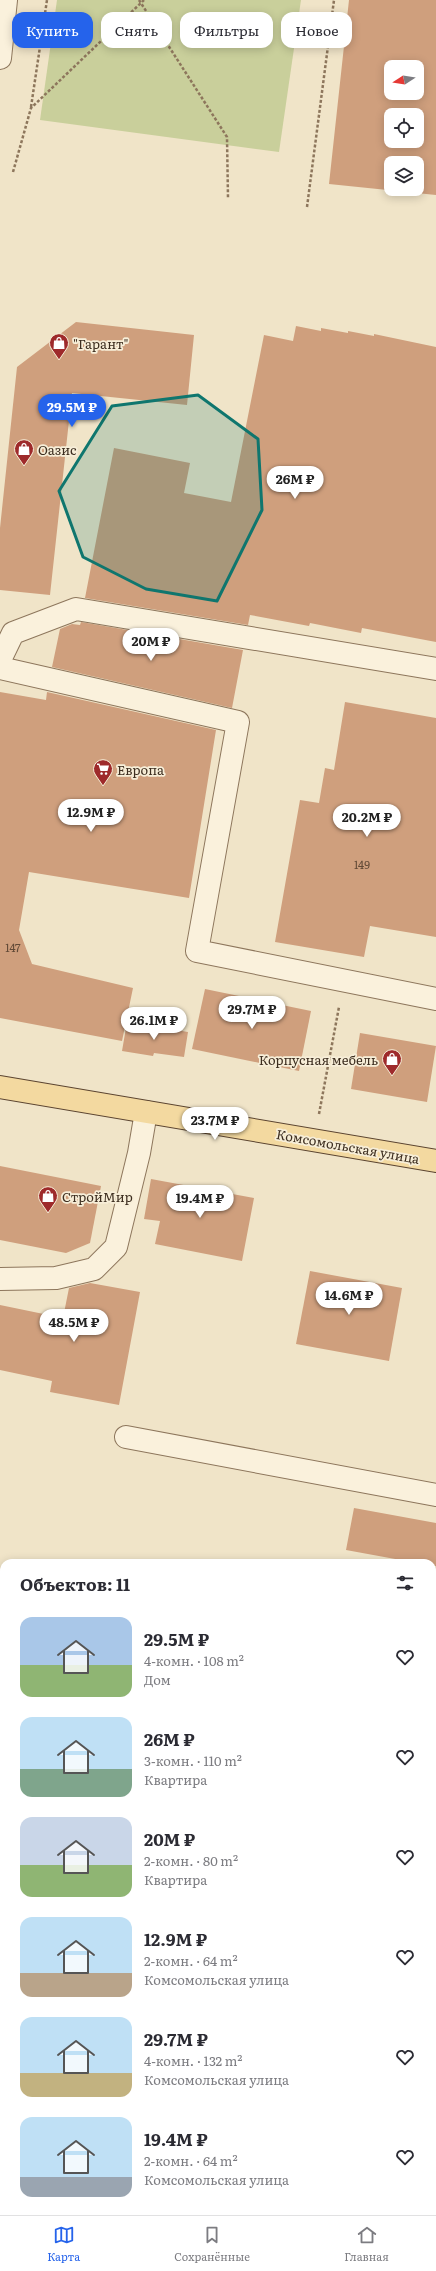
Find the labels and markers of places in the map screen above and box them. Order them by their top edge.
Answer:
shop icon: "Гарант" [48,332,70,360]
place label: "Гарант" [73,334,129,353]
pin: 29.5M ₽ [35,394,109,428]
shop icon: Оазис [13,438,35,466]
place label: Оазис [38,440,77,459]
pin: 26M ₽ [267,466,323,500]
pin: 20M ₽ [123,628,179,662]
supermarket icon: Европа [92,758,114,786]
place label: Европа [117,760,164,779]
pin: 12.9M ₽ [54,799,128,833]
pin: 20.2M ₽ [330,804,404,838]
pin: 29.7M ₽ [215,996,289,1030]
pin: 26.1M ₽ [117,1007,191,1041]
shop icon: Корпусная мебель [381,1048,403,1076]
place label: Корпусная мебель [259,1050,378,1069]
pin: 23.7M ₽ [178,1107,252,1141]
shop icon: СтройМир [37,1185,59,1213]
pin: 19.4M ₽ [163,1185,237,1219]
place label: СтройМир [62,1187,133,1206]
pin: 14.6M ₽ [312,1282,386,1316]
pin: 48.5M ₽ [37,1309,111,1343]

